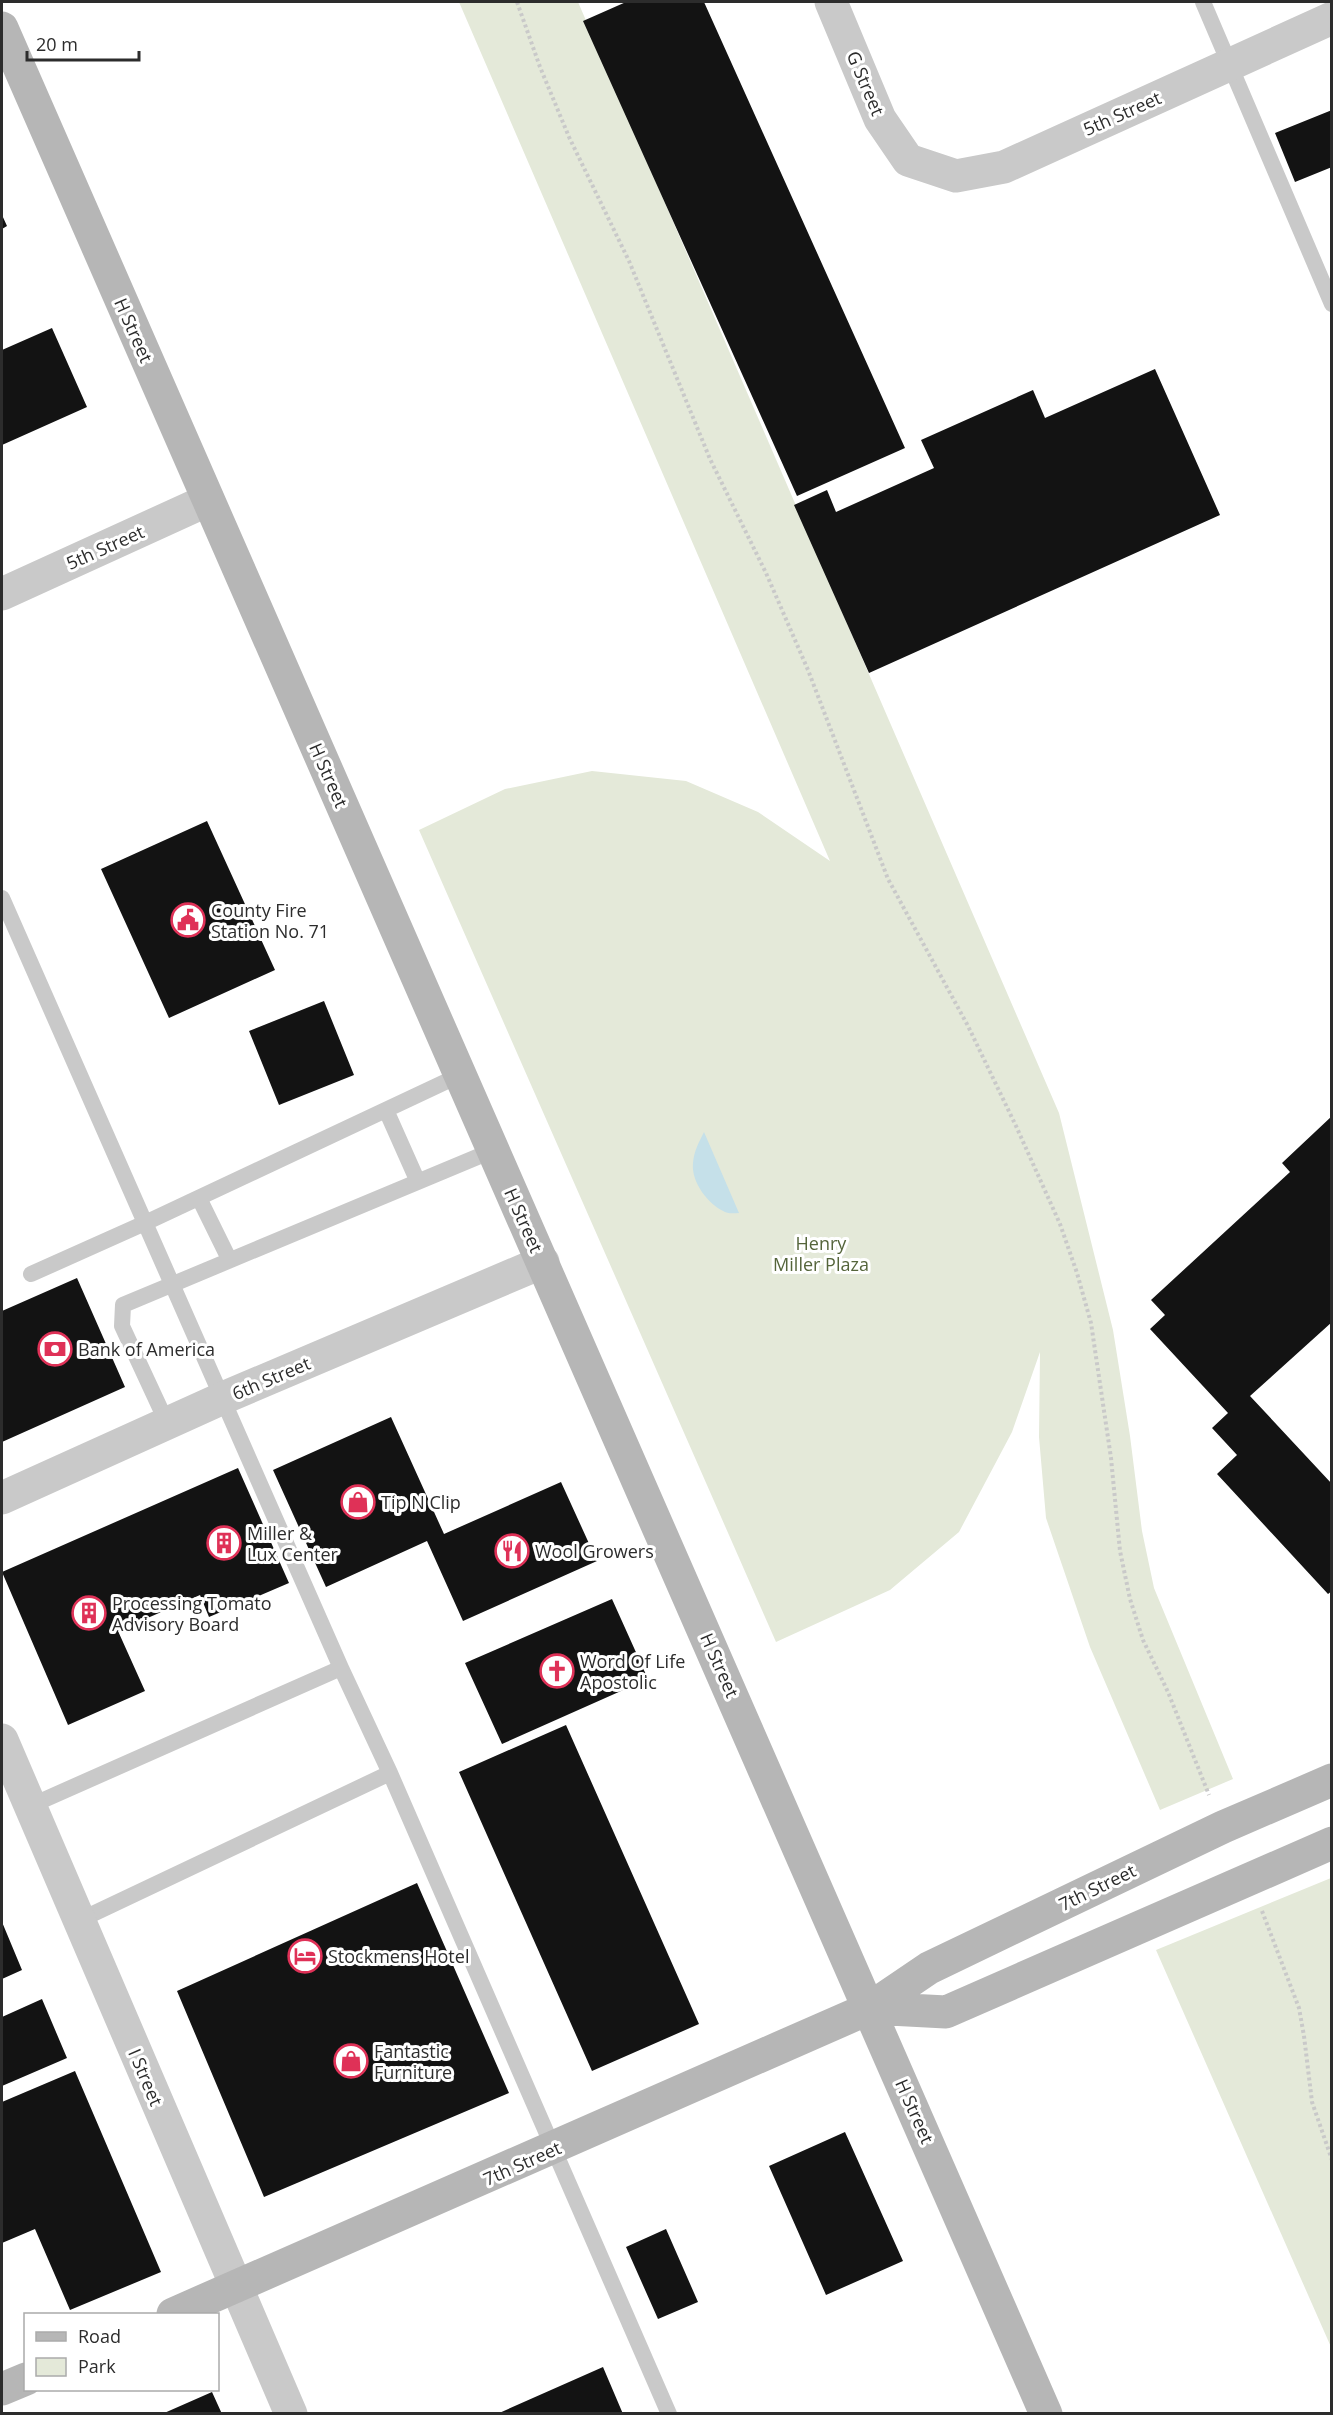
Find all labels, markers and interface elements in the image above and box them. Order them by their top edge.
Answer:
scale bar [27,24,140,62]
text: 20 m [36,32,78,56]
street label: G Street [842,47,890,119]
street label: 5th Street [1079,85,1165,141]
street label: H Street [109,294,159,366]
street label: 5th Street [62,519,148,575]
street label: H Street [304,739,354,811]
place label: County Fire Station No. 71 [211,898,329,943]
public building icon: County Fire Station No. 71 [170,902,206,938]
street label: H Street [499,1184,549,1256]
park label: Henry Miller Plaza [773,1231,869,1276]
bank icon: Bank of America [37,1331,73,1367]
place label: Bank of America [78,1337,215,1361]
street label: 6th Street [228,1351,314,1405]
shop icon: Tip N Clip [340,1484,376,1520]
place label: Tip N Clip [381,1490,461,1514]
place label: Miller & Lux Center [247,1521,339,1566]
building icon: Miller & Lux Center [206,1525,242,1561]
restaurant icon: Wool Growers [494,1533,530,1569]
place label: Wool Growers [535,1539,654,1563]
place label: Processing Tomato Advisory Board [112,1591,272,1636]
building icon: Processing Tomato Advisory Board [71,1595,107,1631]
street label: H Street [695,1629,745,1701]
place label: Word Of Life Apostolic [580,1649,685,1694]
church icon: Word Of Life Apostolic [539,1653,575,1689]
street label: 7th Street [1055,1858,1139,1916]
hotel icon: Stockmens Hotel [287,1938,323,1974]
place label: Stockmens Hotel [328,1944,469,1968]
place label: Fantastic Furniture [374,2039,452,2084]
shop icon: Fantastic Furniture [333,2043,369,2079]
street label: I Street [123,2045,169,2109]
street label: H Street [890,2075,940,2147]
street label: 7th Street [479,2135,565,2191]
legend [24,2313,219,2391]
text: Road [78,2324,121,2348]
text: Park [78,2354,116,2378]

